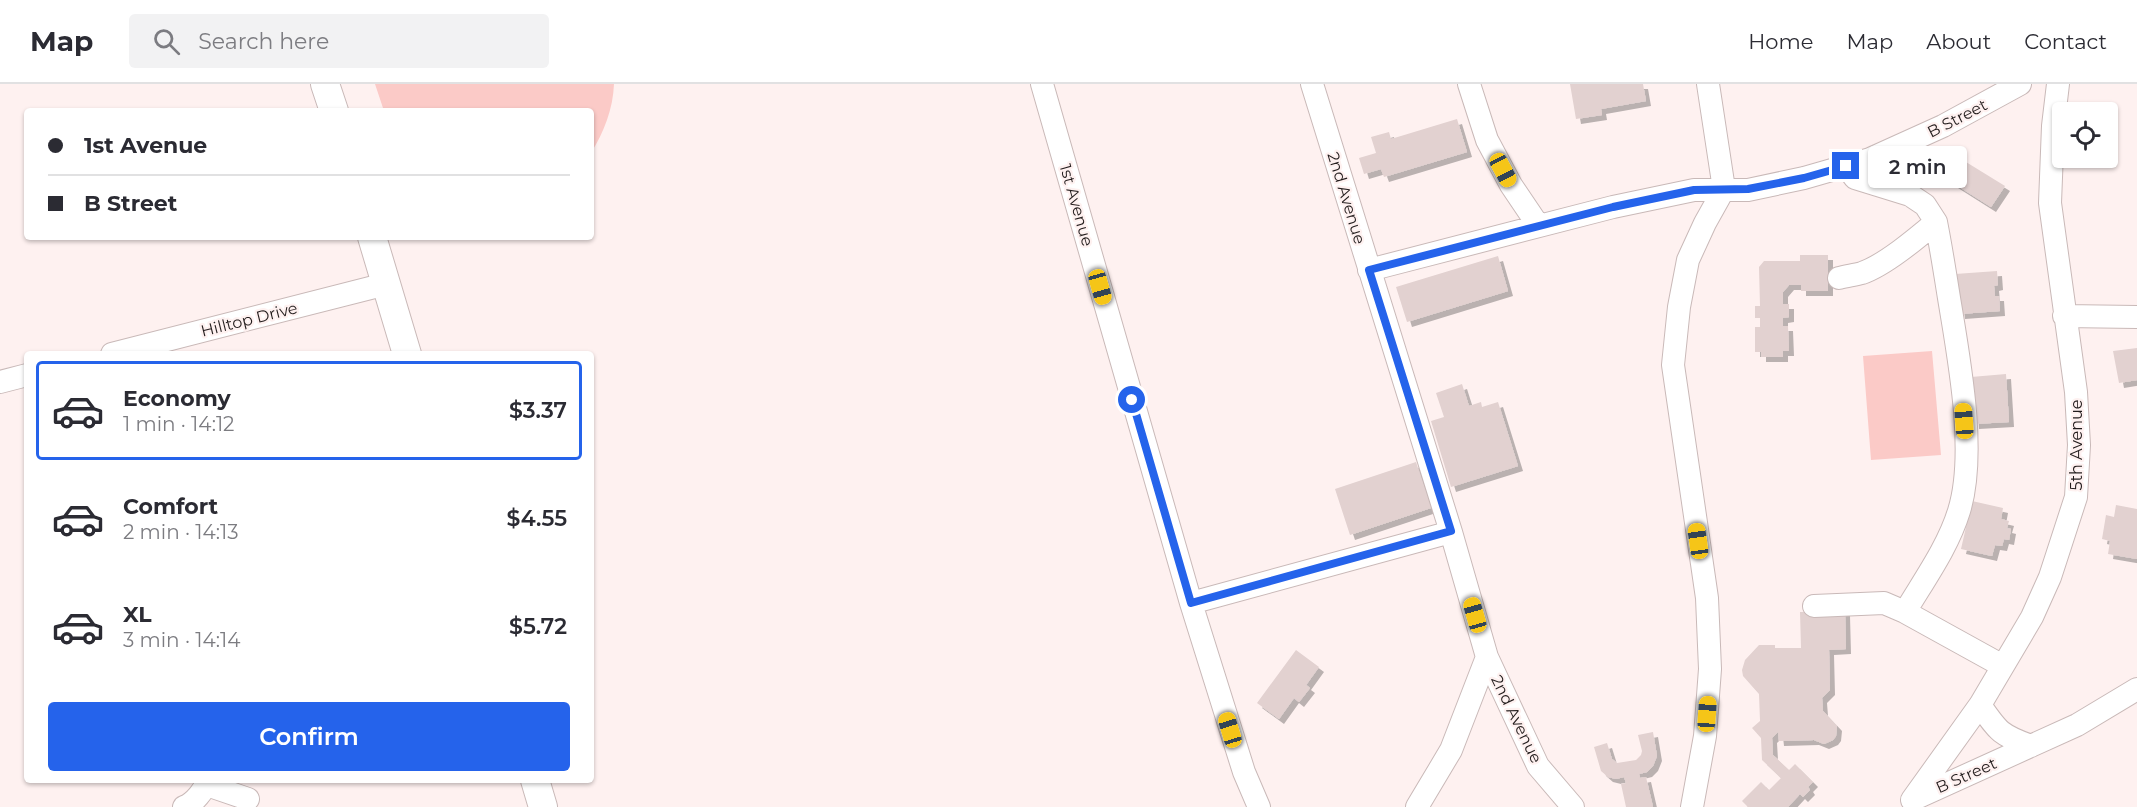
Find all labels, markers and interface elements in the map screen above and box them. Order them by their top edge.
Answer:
search box [129,14,549,68]
text: Map [30,24,93,58]
icon: search [150,25,183,58]
text: Search here [198,28,329,55]
text: Home [1748,29,1813,54]
text: Map [1846,29,1893,54]
text: About [1926,29,1991,54]
text: Contact [2024,29,2107,54]
street label: B Street [1924,95,1991,142]
map controls [2052,102,2118,168]
button: locate [2052,102,2118,168]
text: 1st Avenue [84,132,207,159]
callout: 2 min [1867,145,1966,187]
street label: 2nd Avenue [1324,150,1370,247]
car [1487,150,1519,190]
route end [1832,152,1859,179]
text: 2 min [1889,155,1946,179]
street label: 1st Avenue [1056,162,1097,248]
text: B Street [84,190,177,217]
car [1086,267,1114,307]
street label: Hilltop Drive [199,298,299,341]
icon: car [51,384,105,438]
text: Economy [123,385,231,412]
route start [1118,386,1145,413]
text: $3.37 [509,397,567,424]
street label: 5th Avenue [2067,400,2086,490]
car [1954,402,1974,440]
text: 1 min · 14:12 [123,412,234,436]
icon: car [51,492,105,546]
text: Comfort [123,493,218,520]
text: $4.55 [507,505,567,532]
text: 2 min · 14:13 [123,520,239,544]
car [1687,522,1709,560]
car [1461,595,1489,635]
icon: car [51,600,105,654]
text: XL [123,601,152,628]
text: $5.72 [509,613,567,640]
text: 3 min · 14:14 [123,628,240,652]
street label: 2nd Avenue [1487,672,1546,766]
car [1697,695,1717,733]
button: Confirm [48,702,570,771]
car [1216,710,1244,750]
street label: B Street [1933,753,2000,797]

